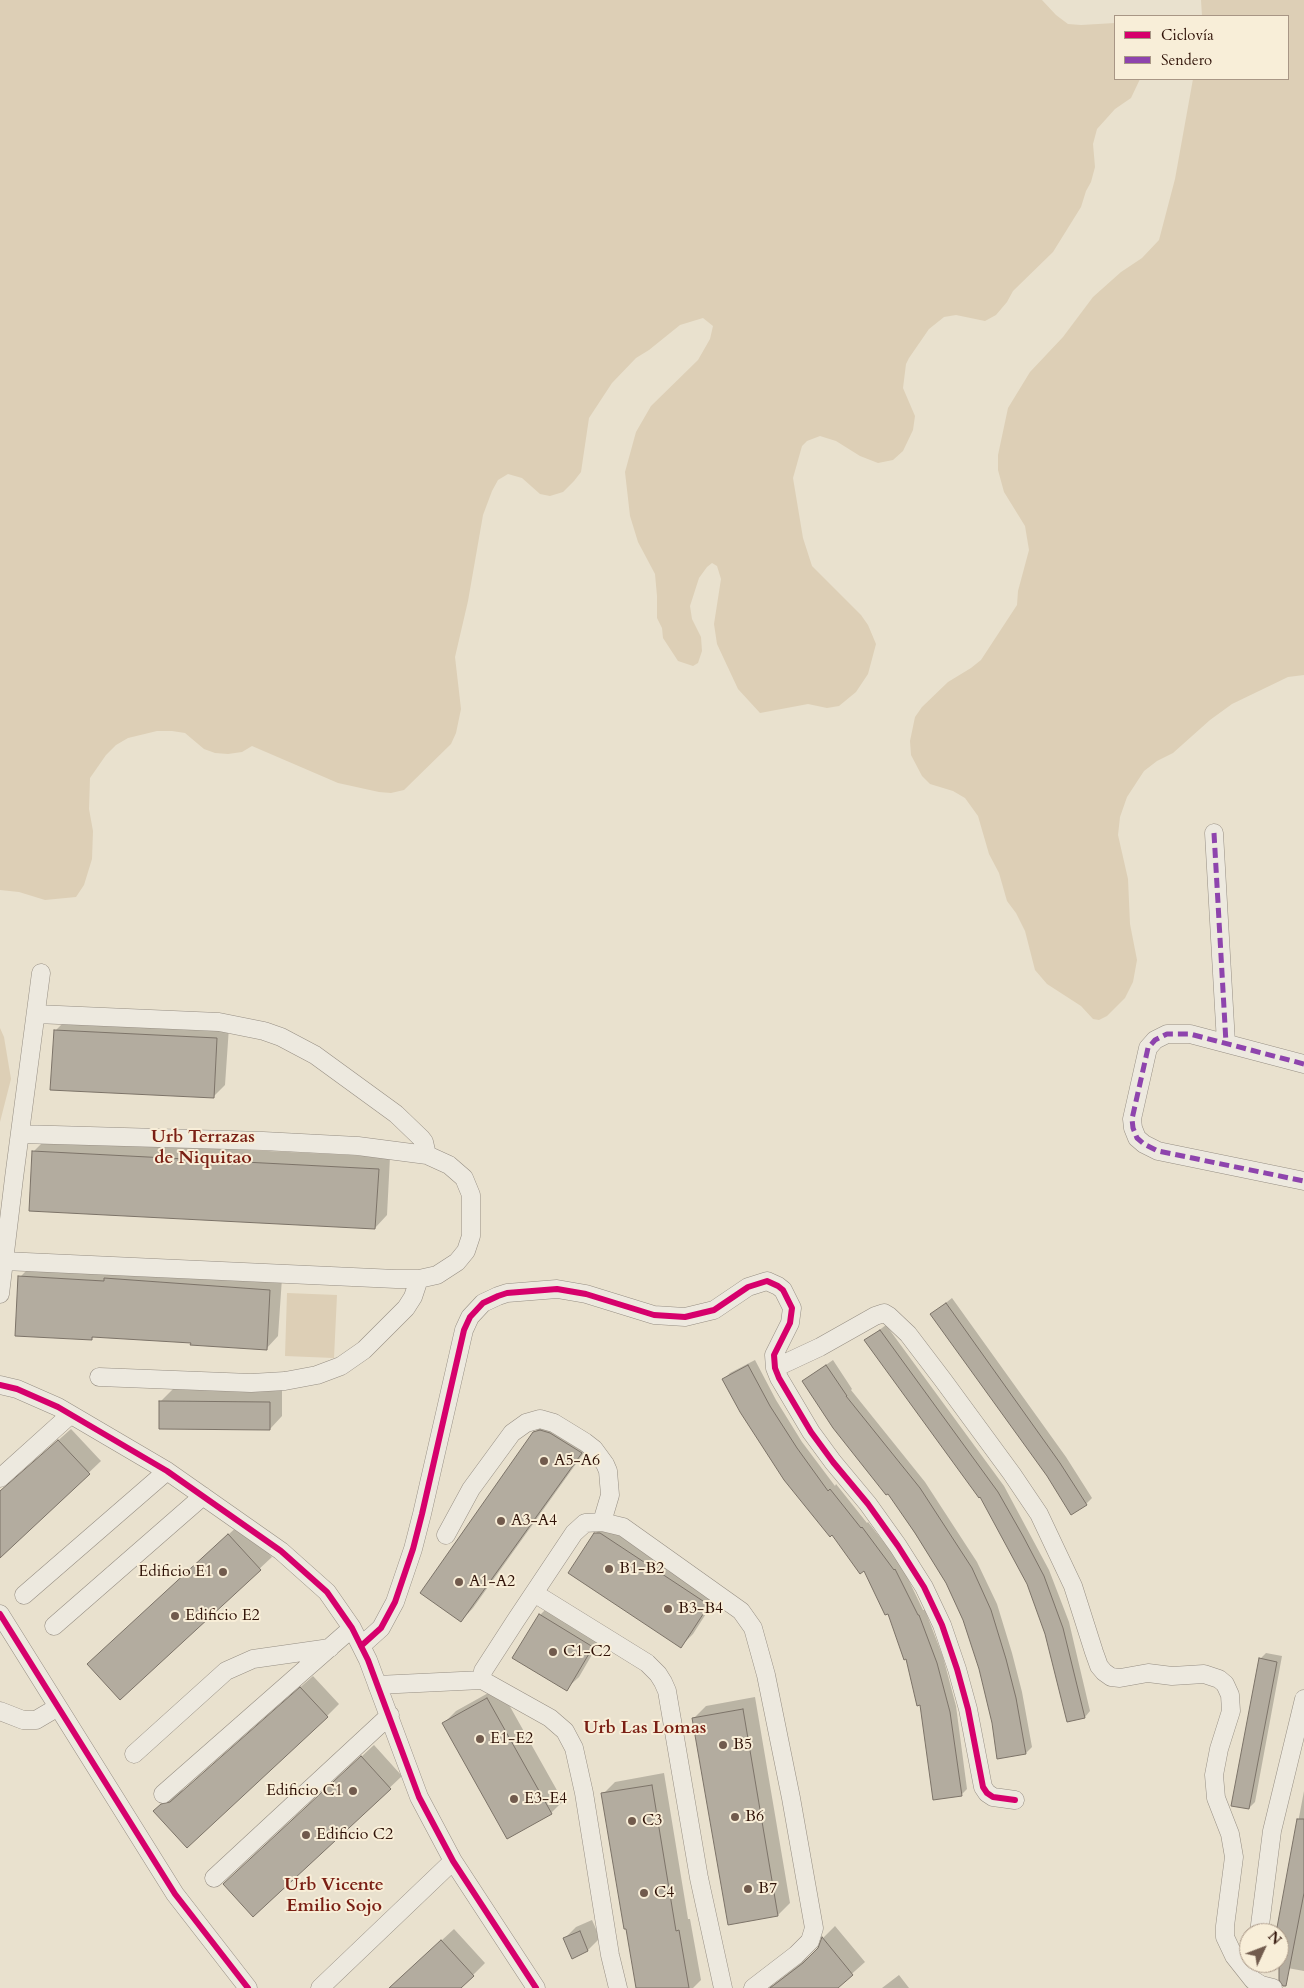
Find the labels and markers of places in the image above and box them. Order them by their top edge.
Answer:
place label: A5-A6 [554,1451,600,1471]
marker: A5-A6 [538,1455,550,1467]
place label: A3-A4 [511,1511,557,1531]
marker: A3-A4 [495,1515,507,1527]
place label: B1-B2 [619,1559,664,1579]
place label: Edificio E1 [138,1562,213,1582]
marker: B1-B2 [603,1563,615,1575]
marker: Edificio E1 [217,1566,229,1578]
place label: A1-A2 [469,1572,515,1592]
marker: A1-A2 [453,1576,465,1588]
place label: B3-B4 [678,1599,723,1619]
marker: B3-B4 [662,1603,674,1615]
place label: Edificio E2 [185,1606,260,1626]
marker: Edificio E2 [169,1610,181,1622]
place label: C1-C2 [563,1642,611,1662]
marker: C1-C2 [547,1646,559,1658]
place label: E1-E2 [490,1729,533,1749]
marker: E1-E2 [474,1733,486,1745]
place label: B5 [733,1735,752,1755]
marker: B5 [717,1739,729,1751]
place label: Edificio C1 [266,1781,343,1801]
marker: Edificio C1 [347,1785,359,1797]
place label: E3-E4 [524,1789,567,1809]
marker: E3-E4 [508,1793,520,1805]
place label: B6 [745,1807,764,1827]
place label: C3 [642,1811,662,1831]
marker: B6 [729,1811,741,1823]
marker: C3 [626,1815,638,1827]
place label: Edificio C2 [316,1825,393,1845]
marker: Edificio C2 [300,1829,312,1841]
place label: B7 [758,1879,777,1899]
place label: C4 [654,1883,674,1903]
marker: B7 [742,1883,754,1895]
marker: C4 [638,1887,650,1899]

